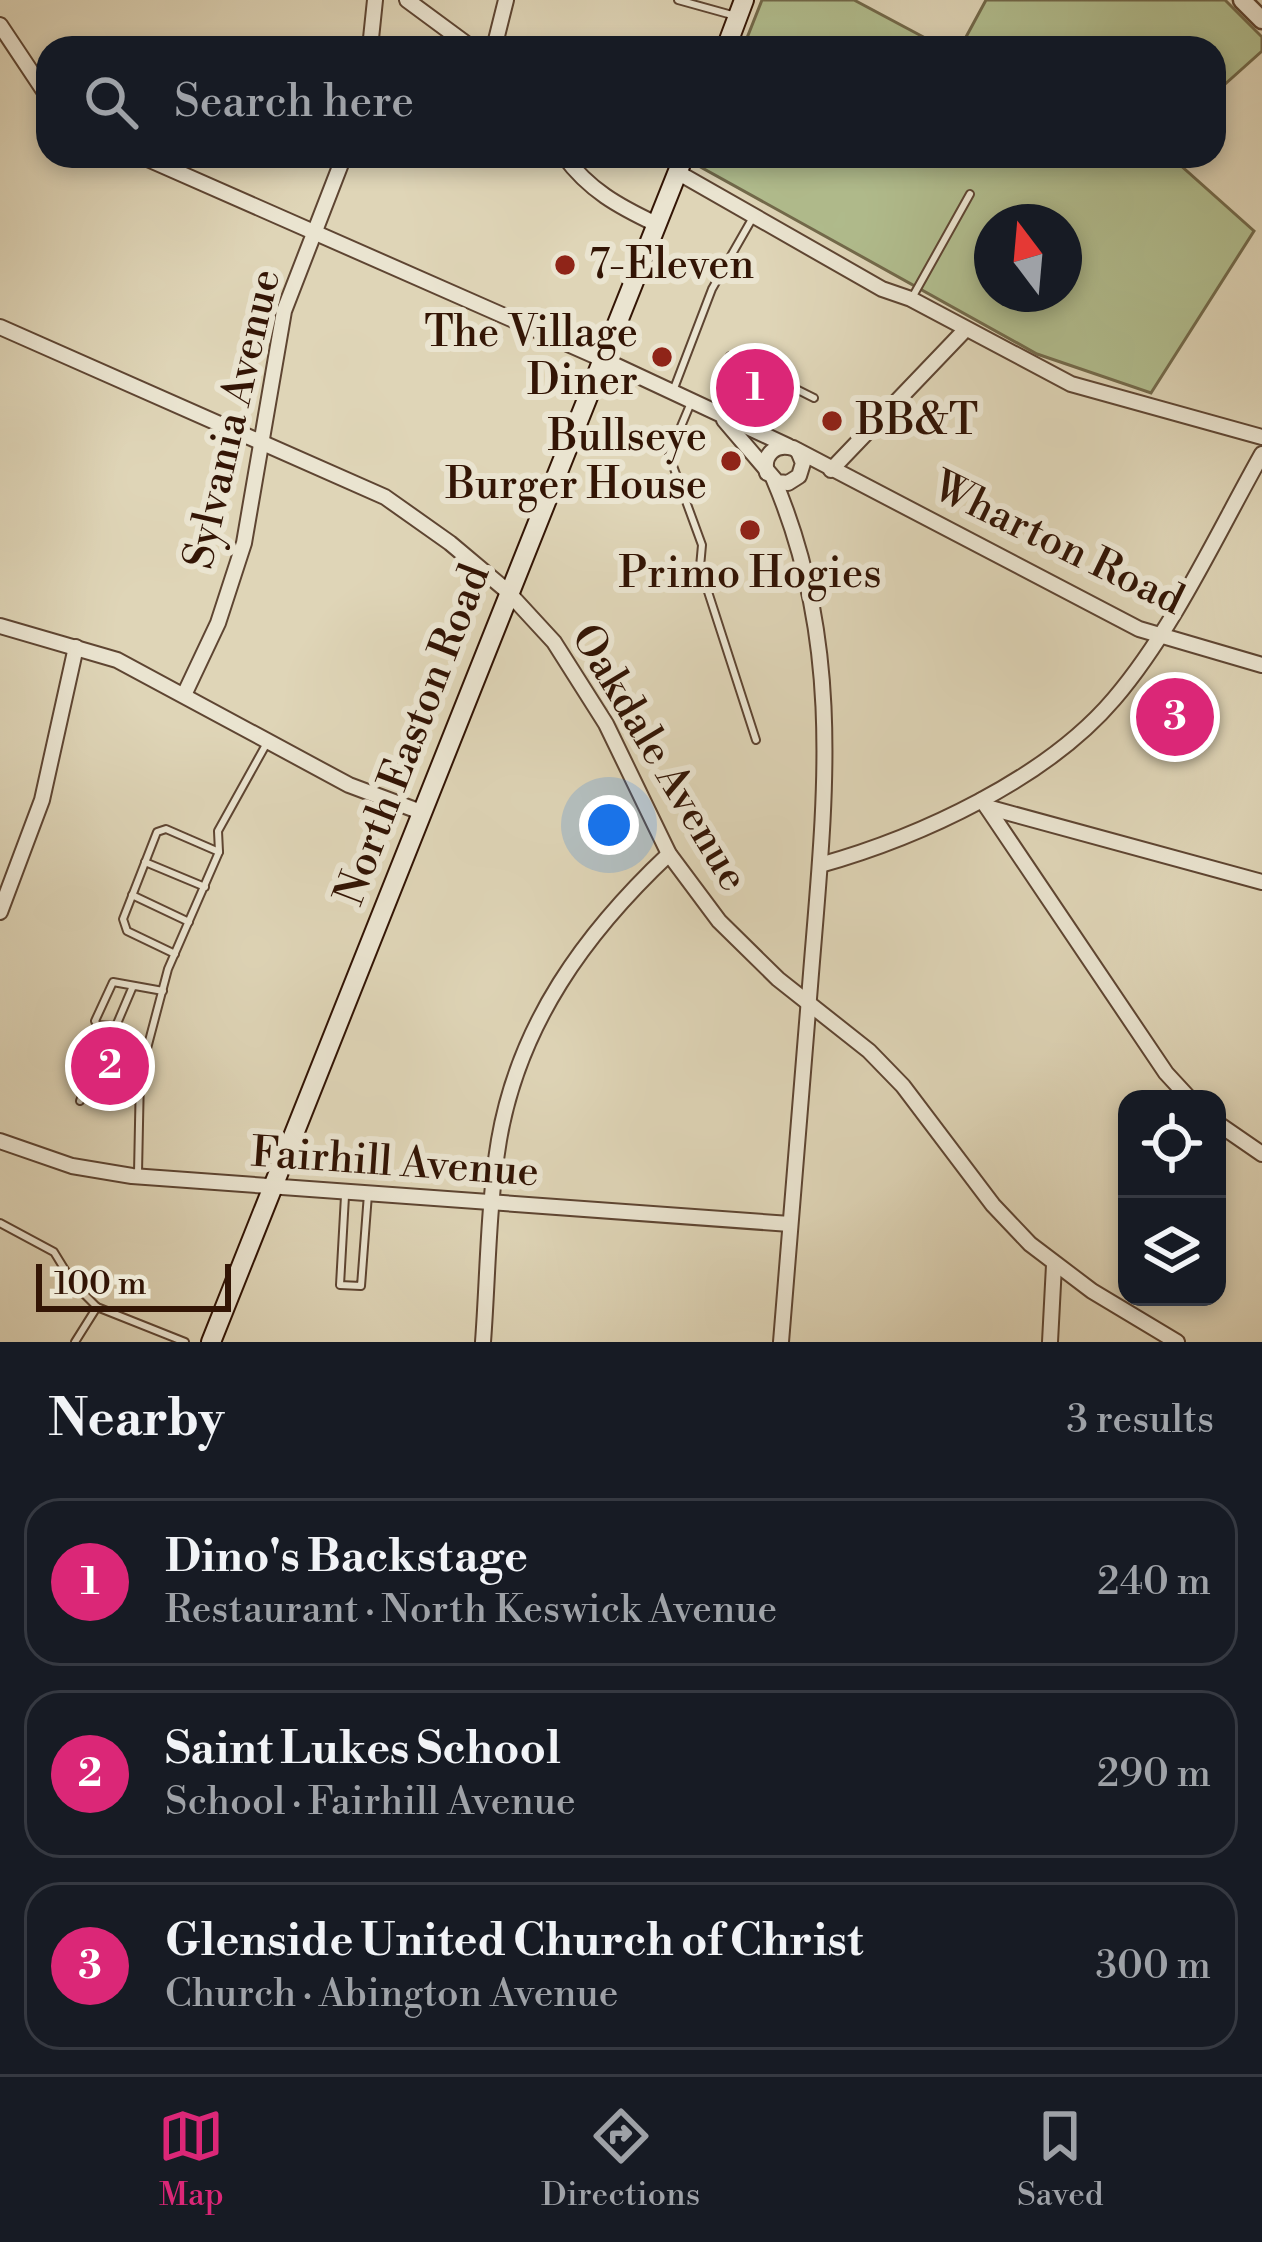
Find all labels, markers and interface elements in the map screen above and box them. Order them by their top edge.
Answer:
search box [36,36,1226,168]
icon: search [78,69,144,135]
text: Search here [174,74,414,131]
north arrow [974,204,1082,312]
place label: 7-Eleven [589,239,754,292]
marker: 7-Eleven [552,252,578,278]
street label: Sylvania Avenue [173,264,294,574]
place label: The Village Diner [424,307,638,408]
pin: 1 [716,343,794,433]
marker: The Village Diner [649,344,675,370]
place label: BB&T [855,395,978,448]
marker: BB&T [819,408,845,434]
place label: Bullseye Burger House [445,411,707,513]
marker: Bullseye Burger House [718,448,744,474]
street label: Wharton Road [922,460,1192,628]
marker: Primo Hogies [737,517,763,543]
place label: Primo Hogies [618,548,882,602]
street label: North Easton Road [324,557,502,913]
street label: Oakdale Avenue [559,615,759,901]
pin: 3 [1136,672,1214,762]
your location [579,795,639,855]
pin: 2 [71,1021,149,1111]
map controls [1118,1090,1226,1306]
button: locate [1118,1090,1226,1198]
street label: Fairhill Avenue [249,1127,541,1199]
button: layers [1118,1198,1226,1306]
scale bar [36,1258,231,1311]
text: 100 m [54,1264,147,1305]
text: Nearby [48,1388,224,1452]
text: 3 results [1066,1396,1214,1445]
text: Dino's Backstage [165,1529,528,1586]
text: 1 [81,1558,99,1607]
text: 240 m [1097,1558,1211,1607]
text: Restaurant · North Keswick Avenue [165,1586,777,1635]
text: Saint Lukes School [165,1721,561,1778]
text: 2 [78,1750,102,1799]
text: 290 m [1097,1750,1211,1799]
text: School · Fairhill Avenue [165,1778,576,1827]
text: Glenside United Church of Christ [165,1913,863,1970]
text: 3 [78,1942,102,1991]
text: 300 m [1096,1942,1211,1991]
text: Church · Abington Avenue [165,1970,619,2019]
tab: Map [158,2103,224,2216]
tab: Directions [541,2103,700,2216]
tab: Saved [1017,2103,1104,2216]

